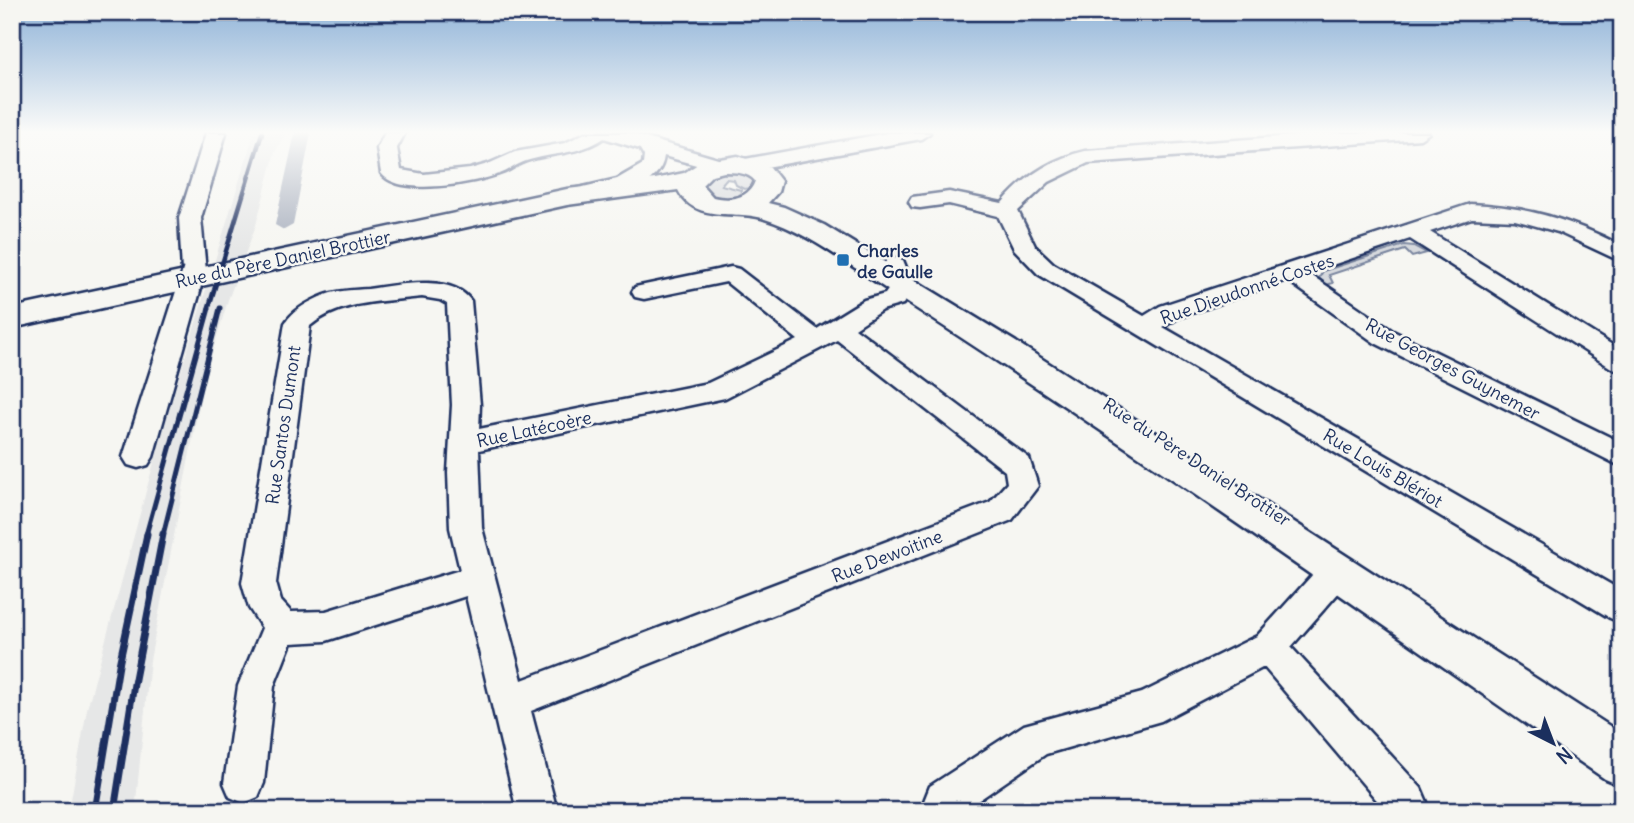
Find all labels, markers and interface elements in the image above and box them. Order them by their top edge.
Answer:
street label: Rue du Père Daniel Brottier [173,225,393,293]
place label: Charles de Gaulle [857,239,933,283]
street label: Rue Dieudonné Costes [1157,249,1337,329]
marker: Charles de Gaulle [835,252,851,268]
street label: Rue Georges Guynemer [1362,313,1545,425]
street label: Rue Santos Dumont [260,344,306,506]
street label: Rue du Père Daniel Brottier [1099,393,1296,532]
street label: Rue Latécoère [475,406,593,452]
street label: Rue Louis Blériot [1319,423,1447,513]
street label: Rue Dewoitine [828,524,946,588]
north arrow [1518,708,1588,778]
text: N [1551,742,1577,769]

